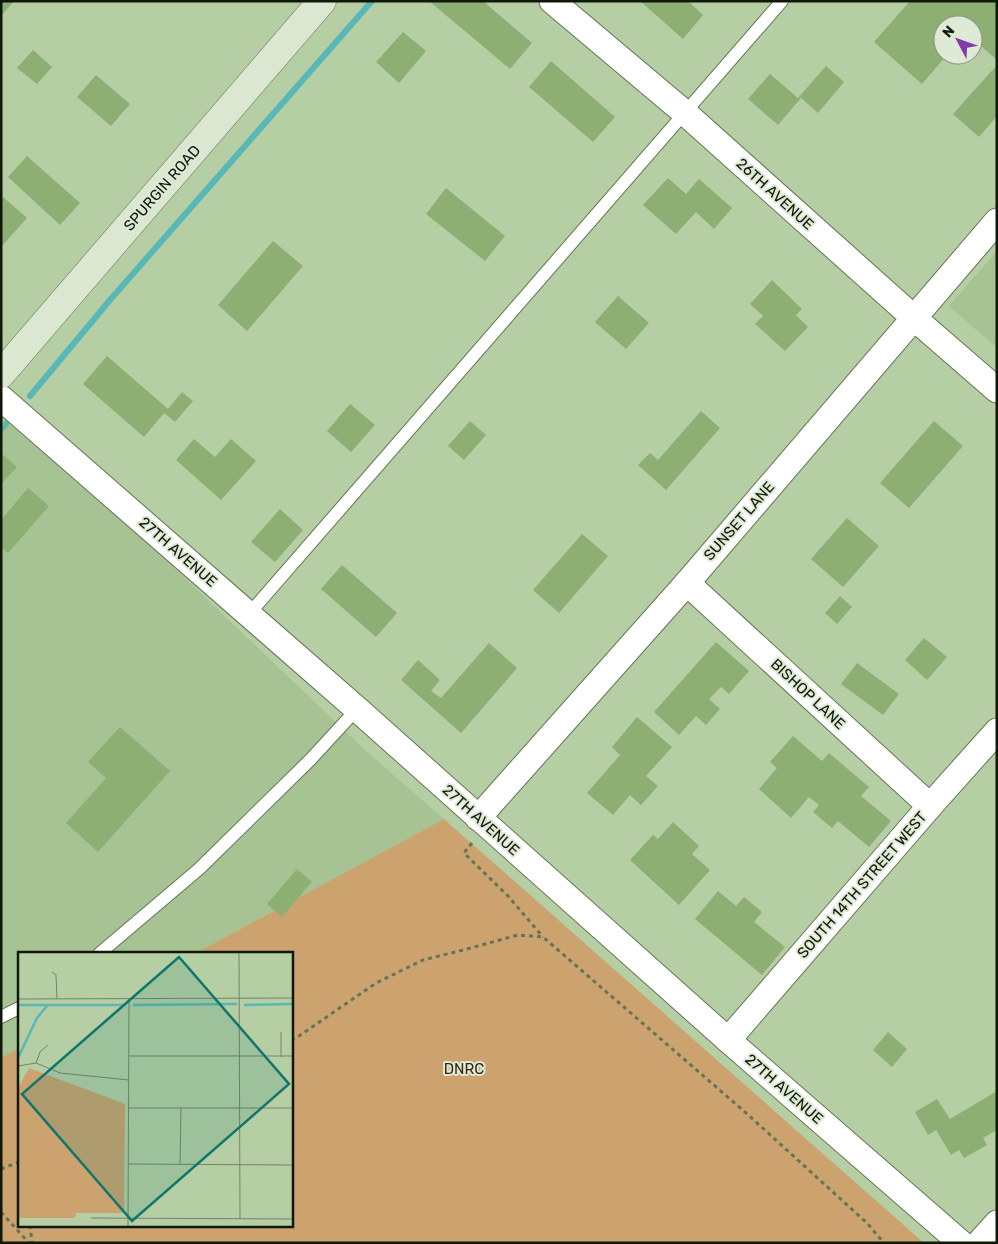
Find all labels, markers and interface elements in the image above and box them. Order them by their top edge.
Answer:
north arrow [933,15,983,65]
text: N [939,22,958,41]
street label: SPURGIN ROAD [120,141,204,235]
street label: 26TH AVENUE [732,154,818,234]
street label: SUNSET LANE [700,478,778,564]
street label: 27TH AVENUE [135,513,221,591]
street label: BISHOP LANE [767,655,849,733]
street label: 27TH AVENUE [439,781,523,859]
street label: SOUTH 14TH STREET WEST [793,808,931,962]
inset map [18,952,292,1226]
street label: 27TH AVENUE [741,1050,827,1128]
park label: DNRC [444,1060,484,1078]

